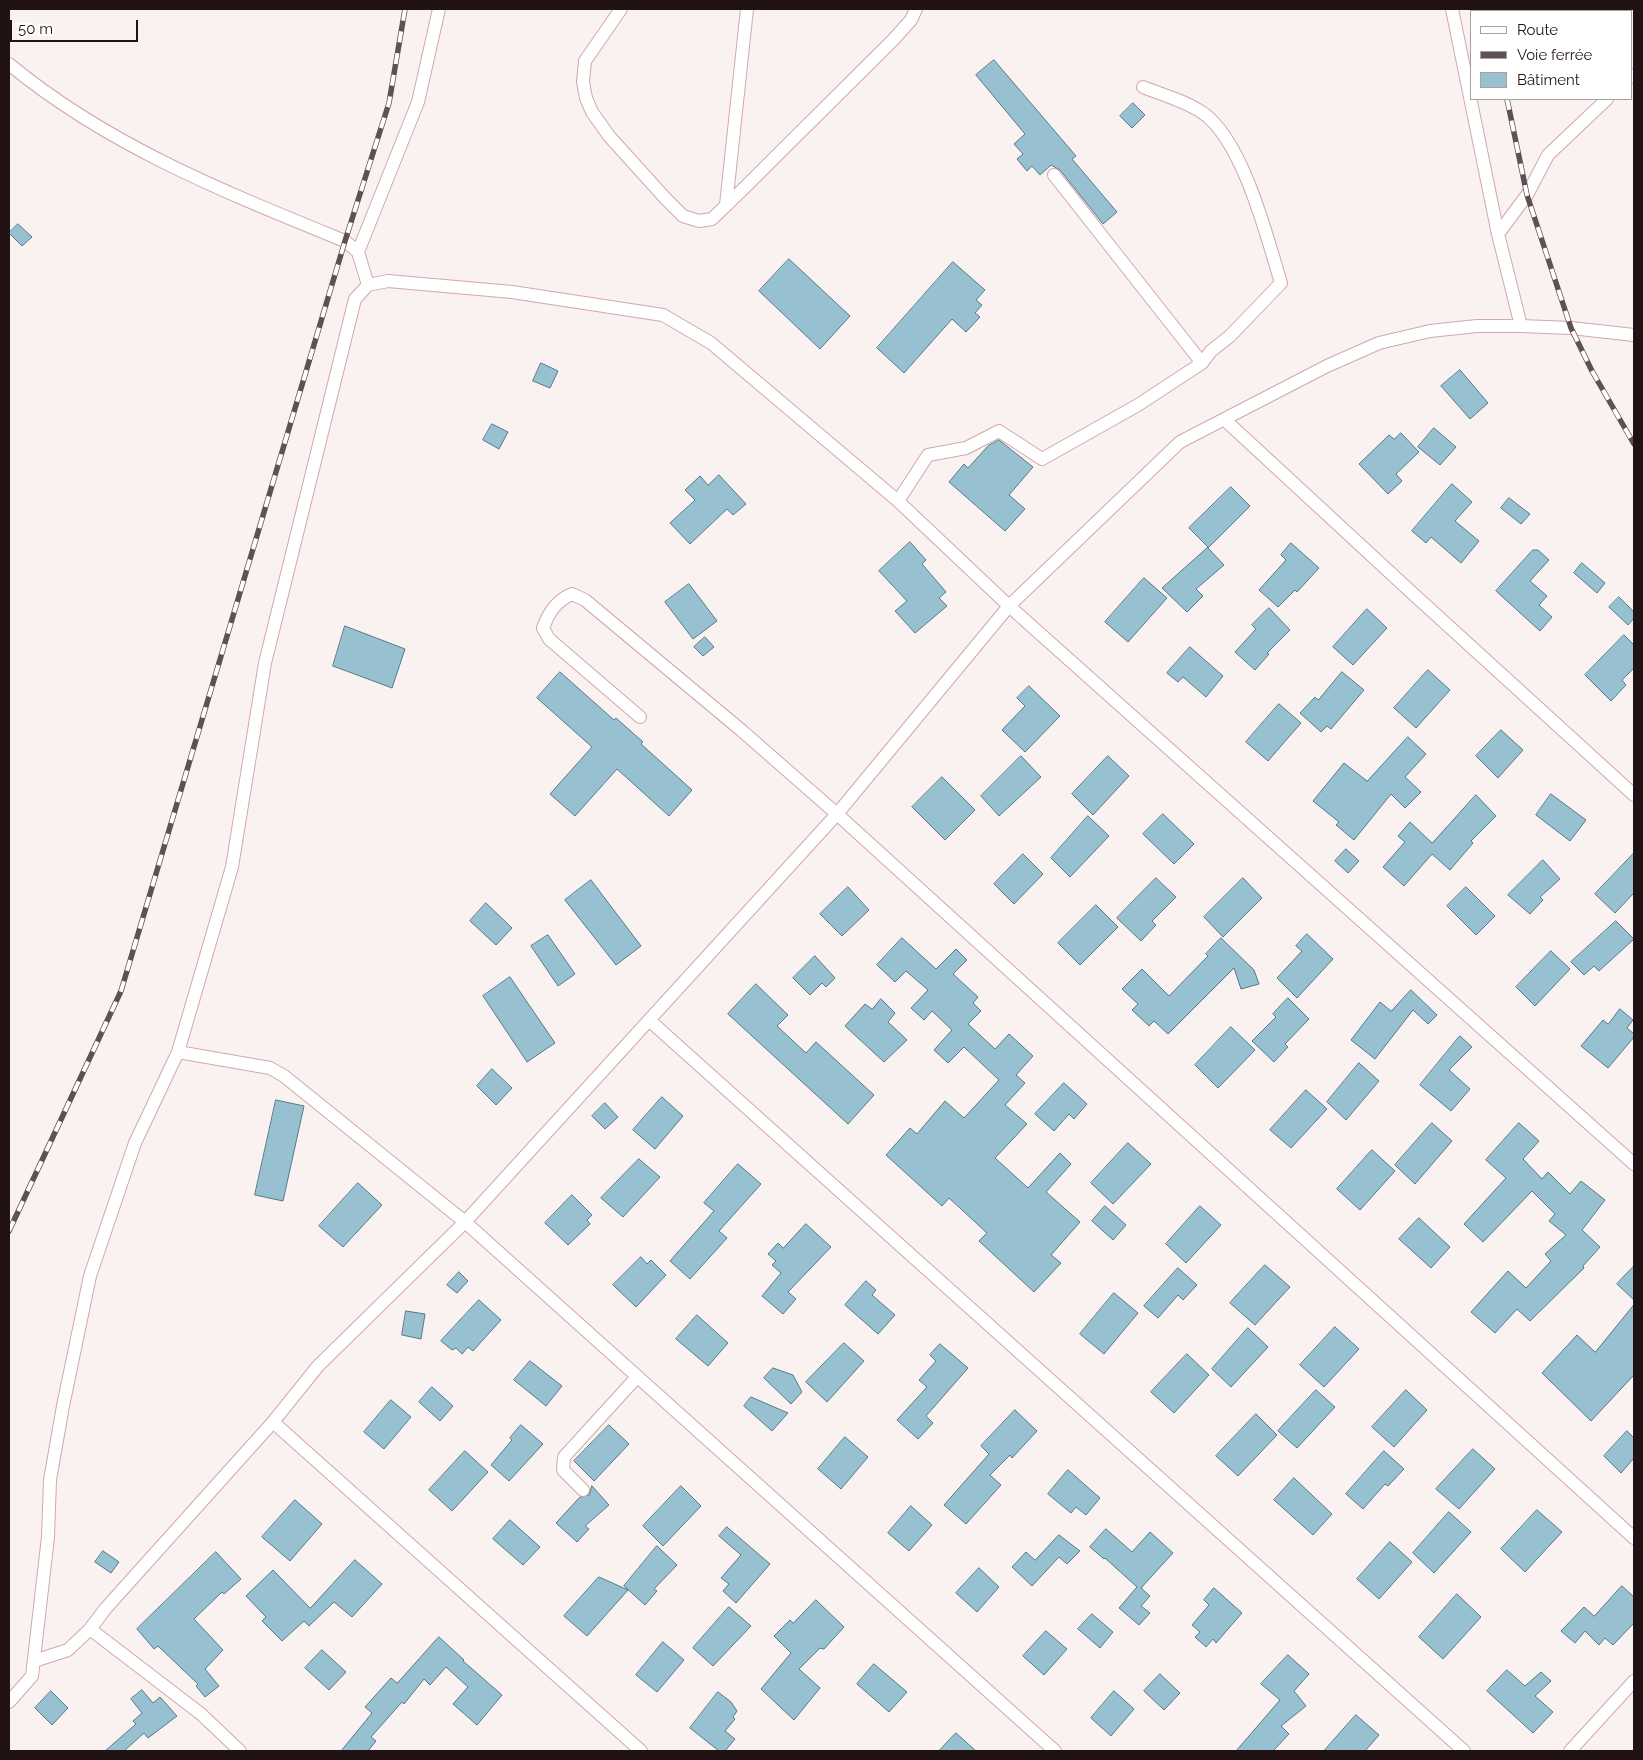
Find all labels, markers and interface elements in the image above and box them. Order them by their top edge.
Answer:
scale bar [12,10,140,42]
legend [1470,10,1633,100]
text: 50 m [18,20,53,38]
text: Route [1517,21,1558,39]
text: Voie ferrée [1517,46,1592,64]
text: Bâtiment [1517,71,1580,89]

